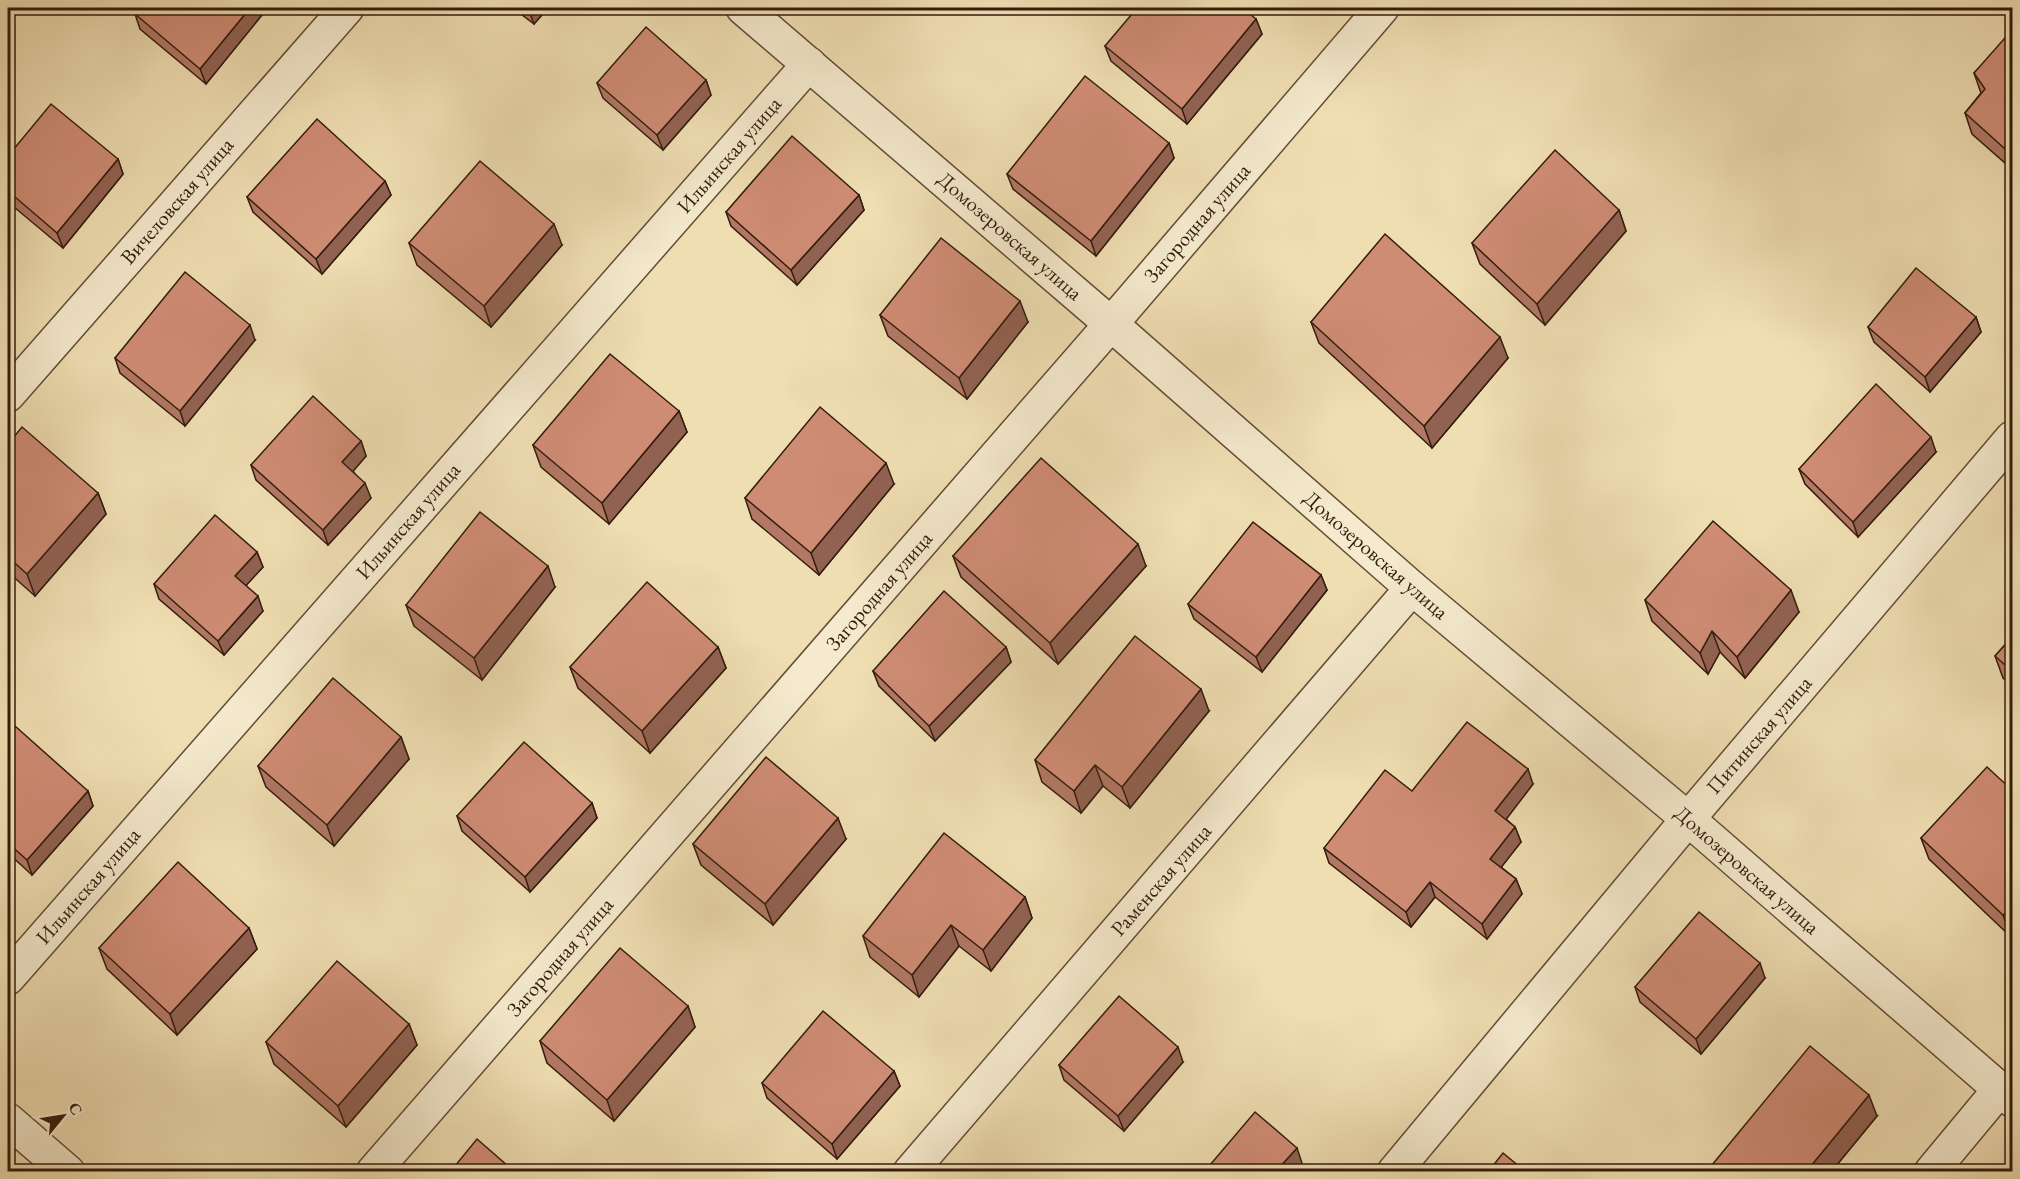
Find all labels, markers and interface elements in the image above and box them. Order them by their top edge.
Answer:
street label: Ильинская улица [671,90,787,219]
street label: Вичеловская улица [114,131,239,270]
street label: Загородная улица [1137,157,1256,288]
street label: Домозеровская улица [932,165,1089,306]
street label: Ильинская улица [350,456,466,585]
street label: Домозеровская улица [1298,484,1455,625]
street label: Загородная улица [819,525,938,656]
street label: Питинская улица [1700,669,1818,799]
street label: Домозеровская улица [1669,799,1826,940]
street label: Раменская улица [1104,817,1217,941]
street label: Ильинская улица [30,821,146,950]
street label: Загородная улица [500,891,619,1022]
north arrow [33,1086,93,1146]
text: С [64,1099,87,1119]

